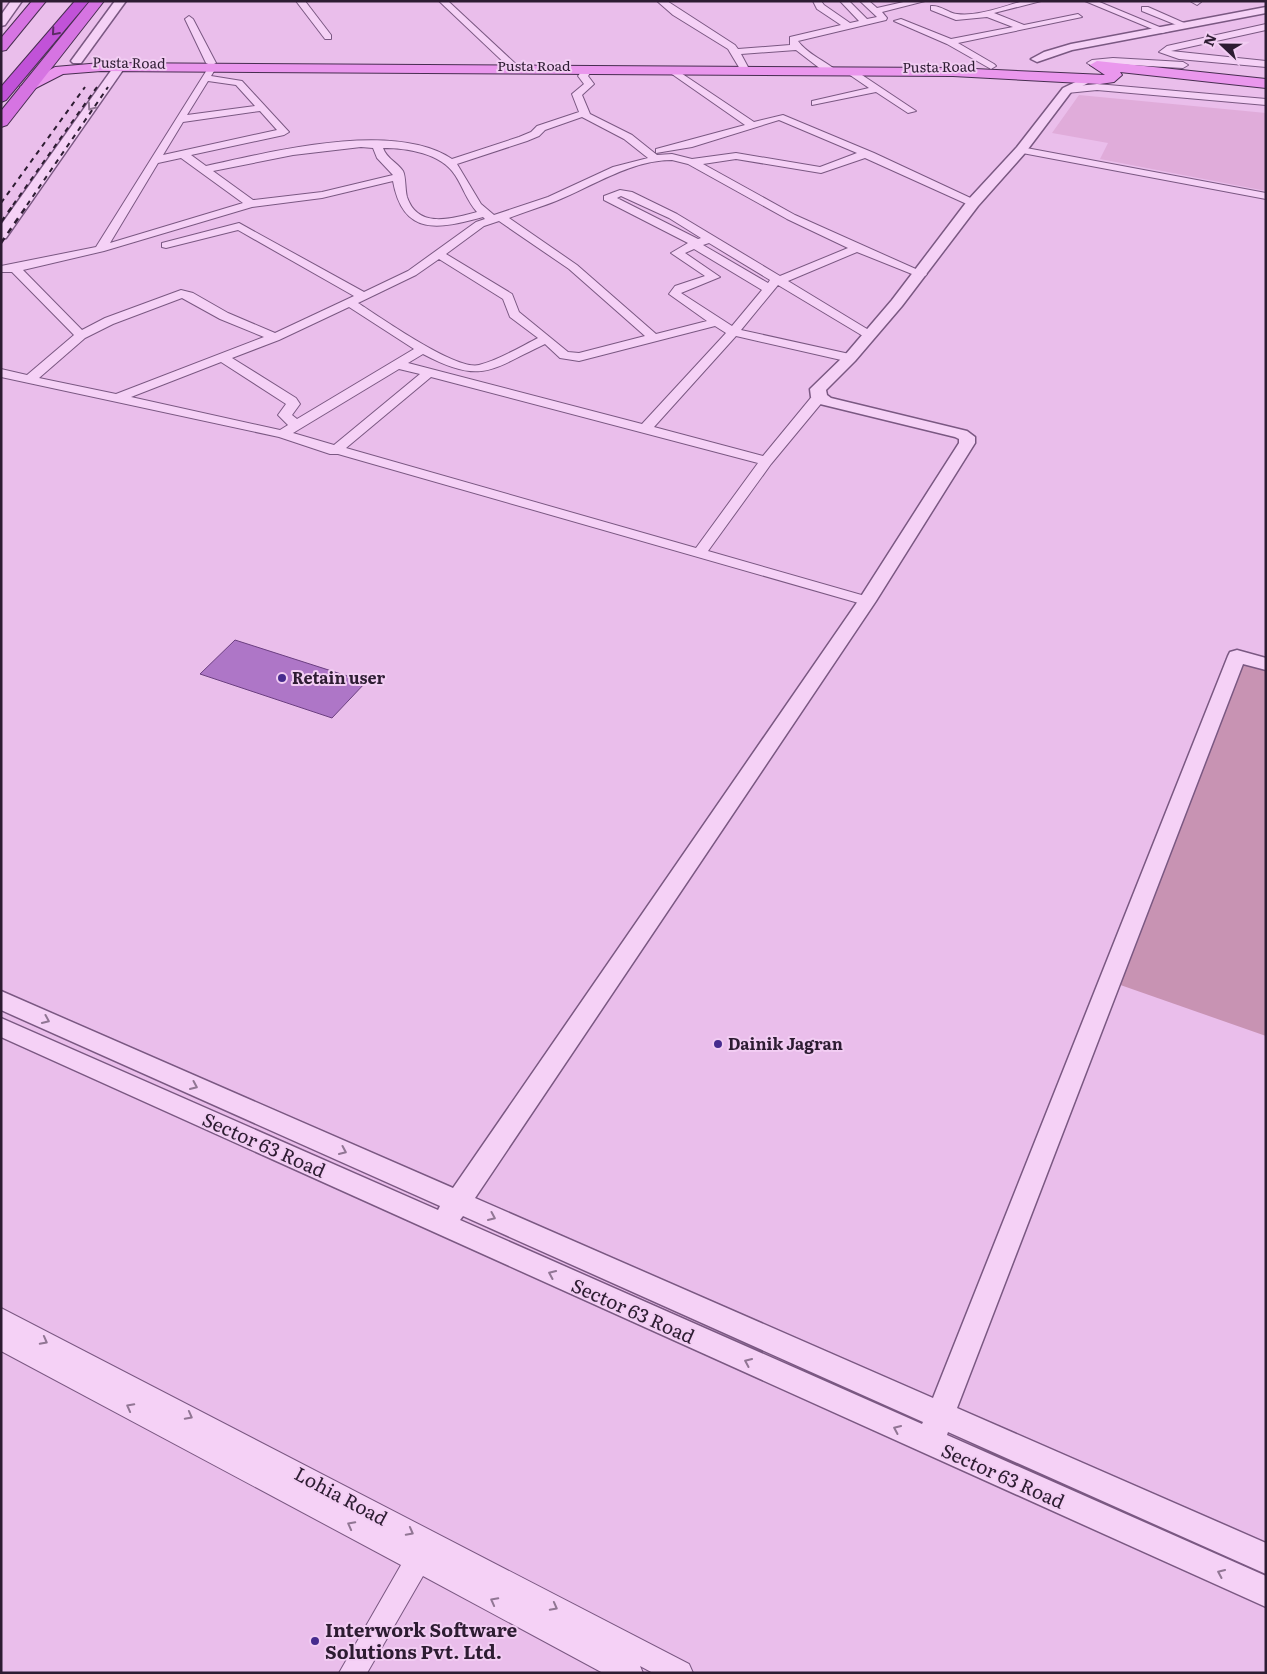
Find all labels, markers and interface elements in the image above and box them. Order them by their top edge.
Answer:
north arrow [1197,20,1247,70]
one-way arrow [52,27,61,36]
text: N [1198,30,1221,49]
street label: Pusta Road [92,51,166,73]
street label: Pusta Road [497,55,571,75]
street label: Pusta Road [902,55,976,77]
one-way arrow [88,101,97,110]
place label: Retain user [292,665,385,689]
marker: Retain user [276,672,288,684]
one-way arrow [41,1013,50,1024]
place label: Dainik Jagran [728,1031,843,1055]
marker: Dainik Jagran [712,1038,724,1050]
one-way arrow [190,1080,198,1090]
street label: Sector 63 Road [198,1104,331,1184]
one-way arrow [338,1145,347,1156]
one-way arrow [487,1210,496,1221]
one-way arrow [548,1270,557,1281]
street label: Sector 63 Road [567,1270,700,1350]
one-way arrow [39,1335,48,1345]
one-way arrow [744,1358,753,1369]
one-way arrow [126,1403,135,1413]
one-way arrow [183,1410,192,1420]
one-way arrow [893,1424,902,1435]
street label: Sector 63 Road [937,1435,1070,1515]
street label: Lohia Road [290,1459,393,1532]
one-way arrow [347,1521,356,1531]
one-way arrow [405,1526,414,1536]
one-way arrow [1217,1568,1226,1579]
one-way arrow [490,1597,499,1607]
one-way arrow [549,1601,558,1611]
place label: Interwork Software Solutions Pvt. Ltd. [325,1615,517,1665]
marker: Interwork Software Solutions Pvt. Ltd. [309,1635,321,1647]

